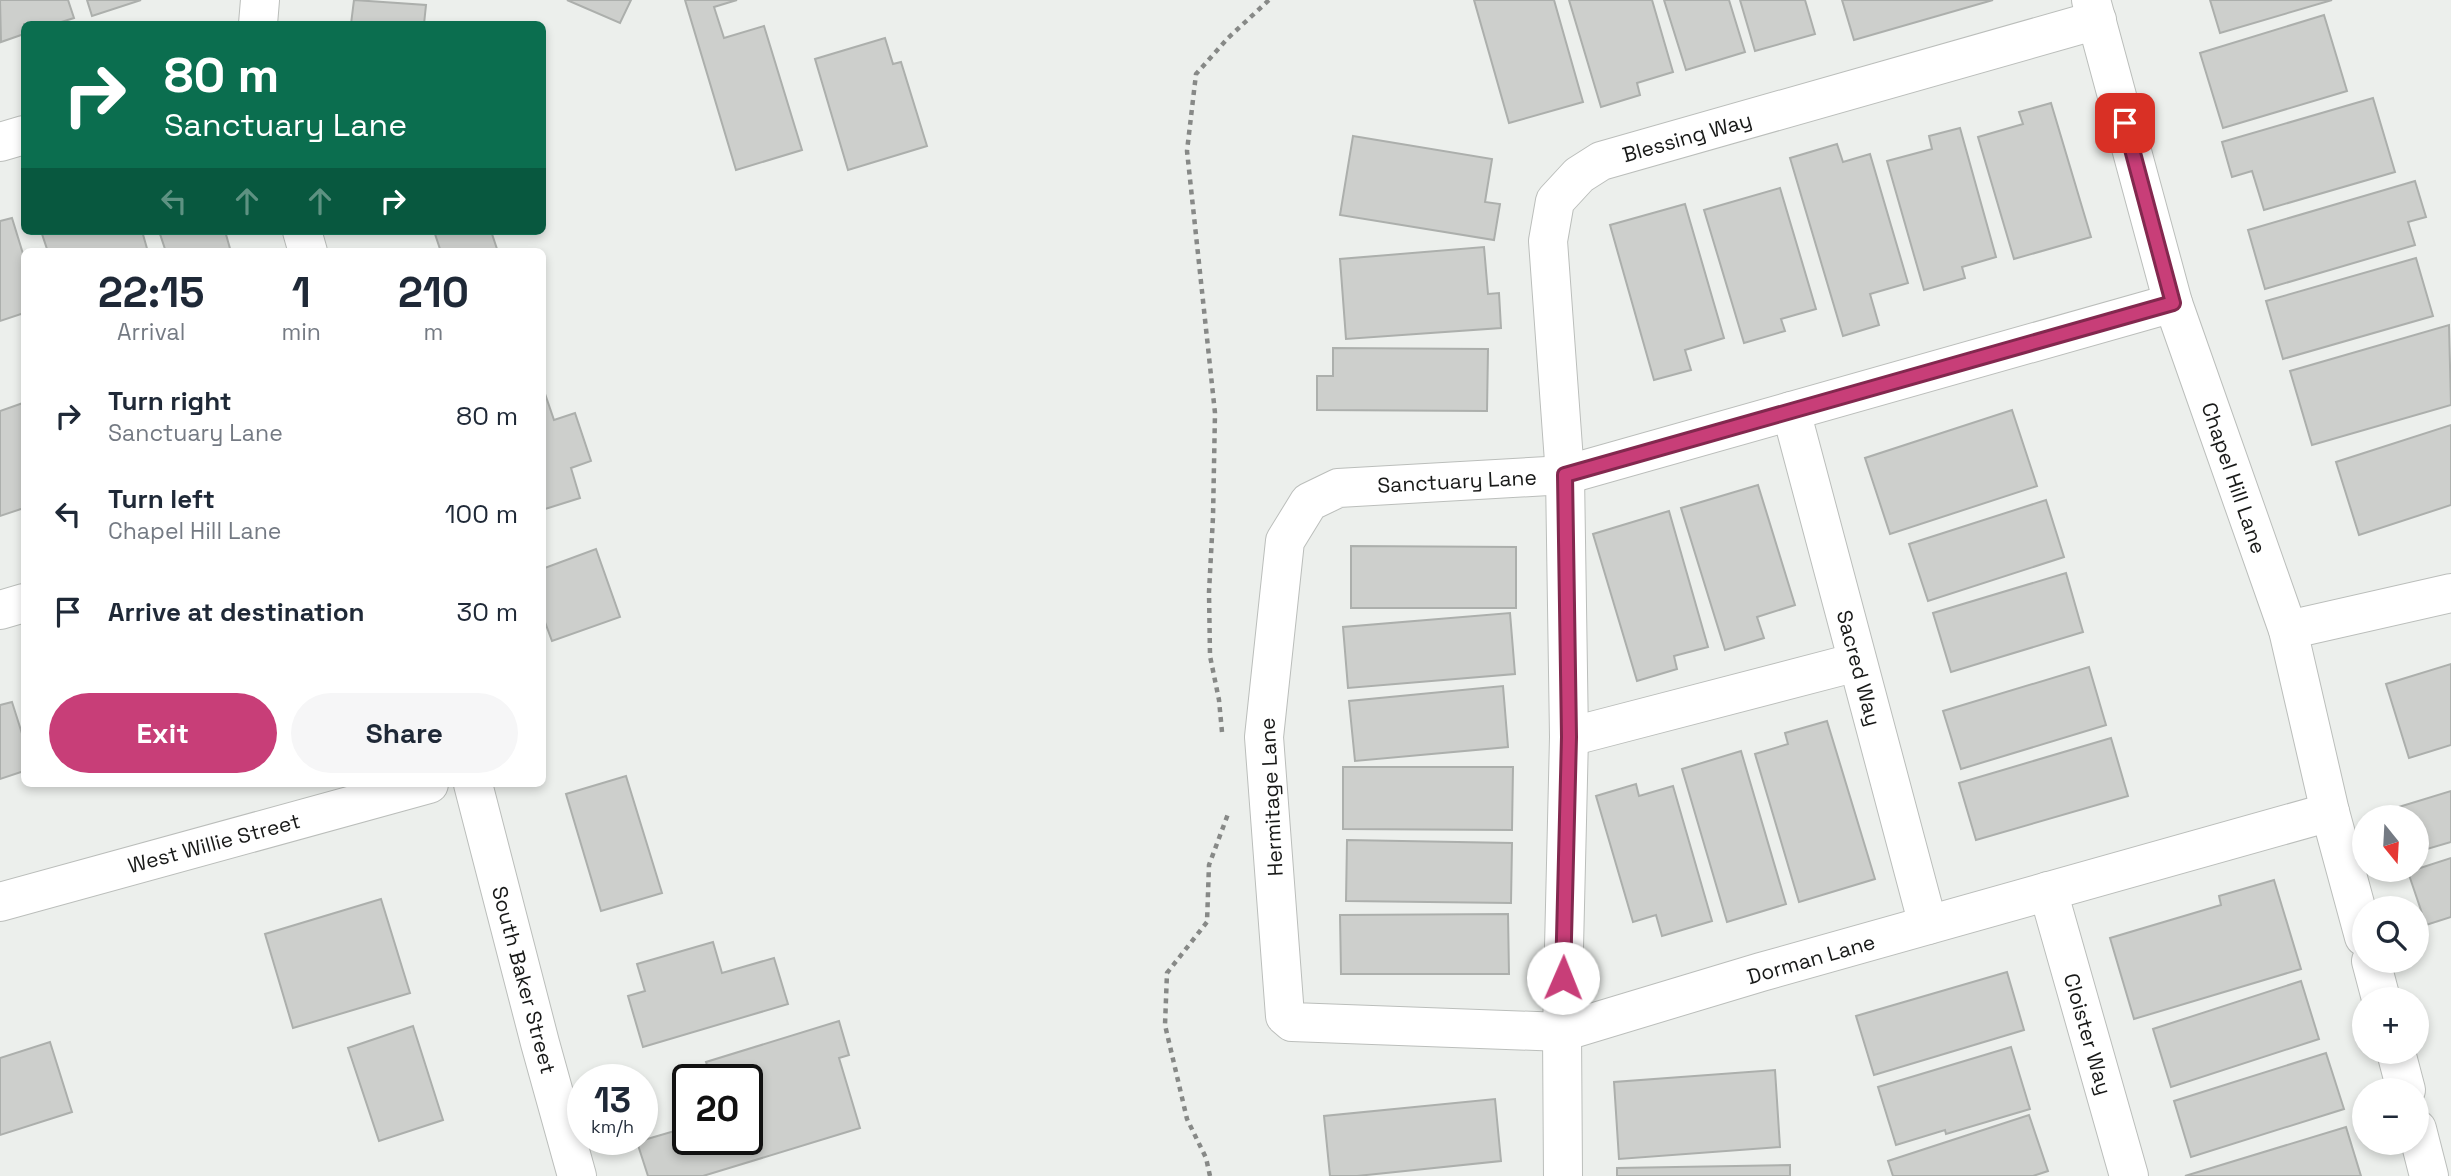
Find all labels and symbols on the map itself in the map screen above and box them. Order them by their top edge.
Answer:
pin [2095,93,2155,153]
street label: Blessing Way [1619,106,1755,168]
street label: Chapel Hill Lane [2195,399,2273,557]
street label: Sanctuary Lane [1377,463,1537,499]
street label: Sacred Way [1831,607,1887,729]
street label: Hermitage Lane [1253,717,1289,877]
north arrow [2352,805,2429,882]
street label: West Willie Street [125,807,303,879]
street label: South Baker Street [486,883,562,1077]
street label: Dorman Lane [1744,928,1878,990]
position arrow [1526,941,1600,1015]
street label: Cloister Way [2058,970,2118,1098]
speed limit sign: 20 [672,1064,763,1155]

